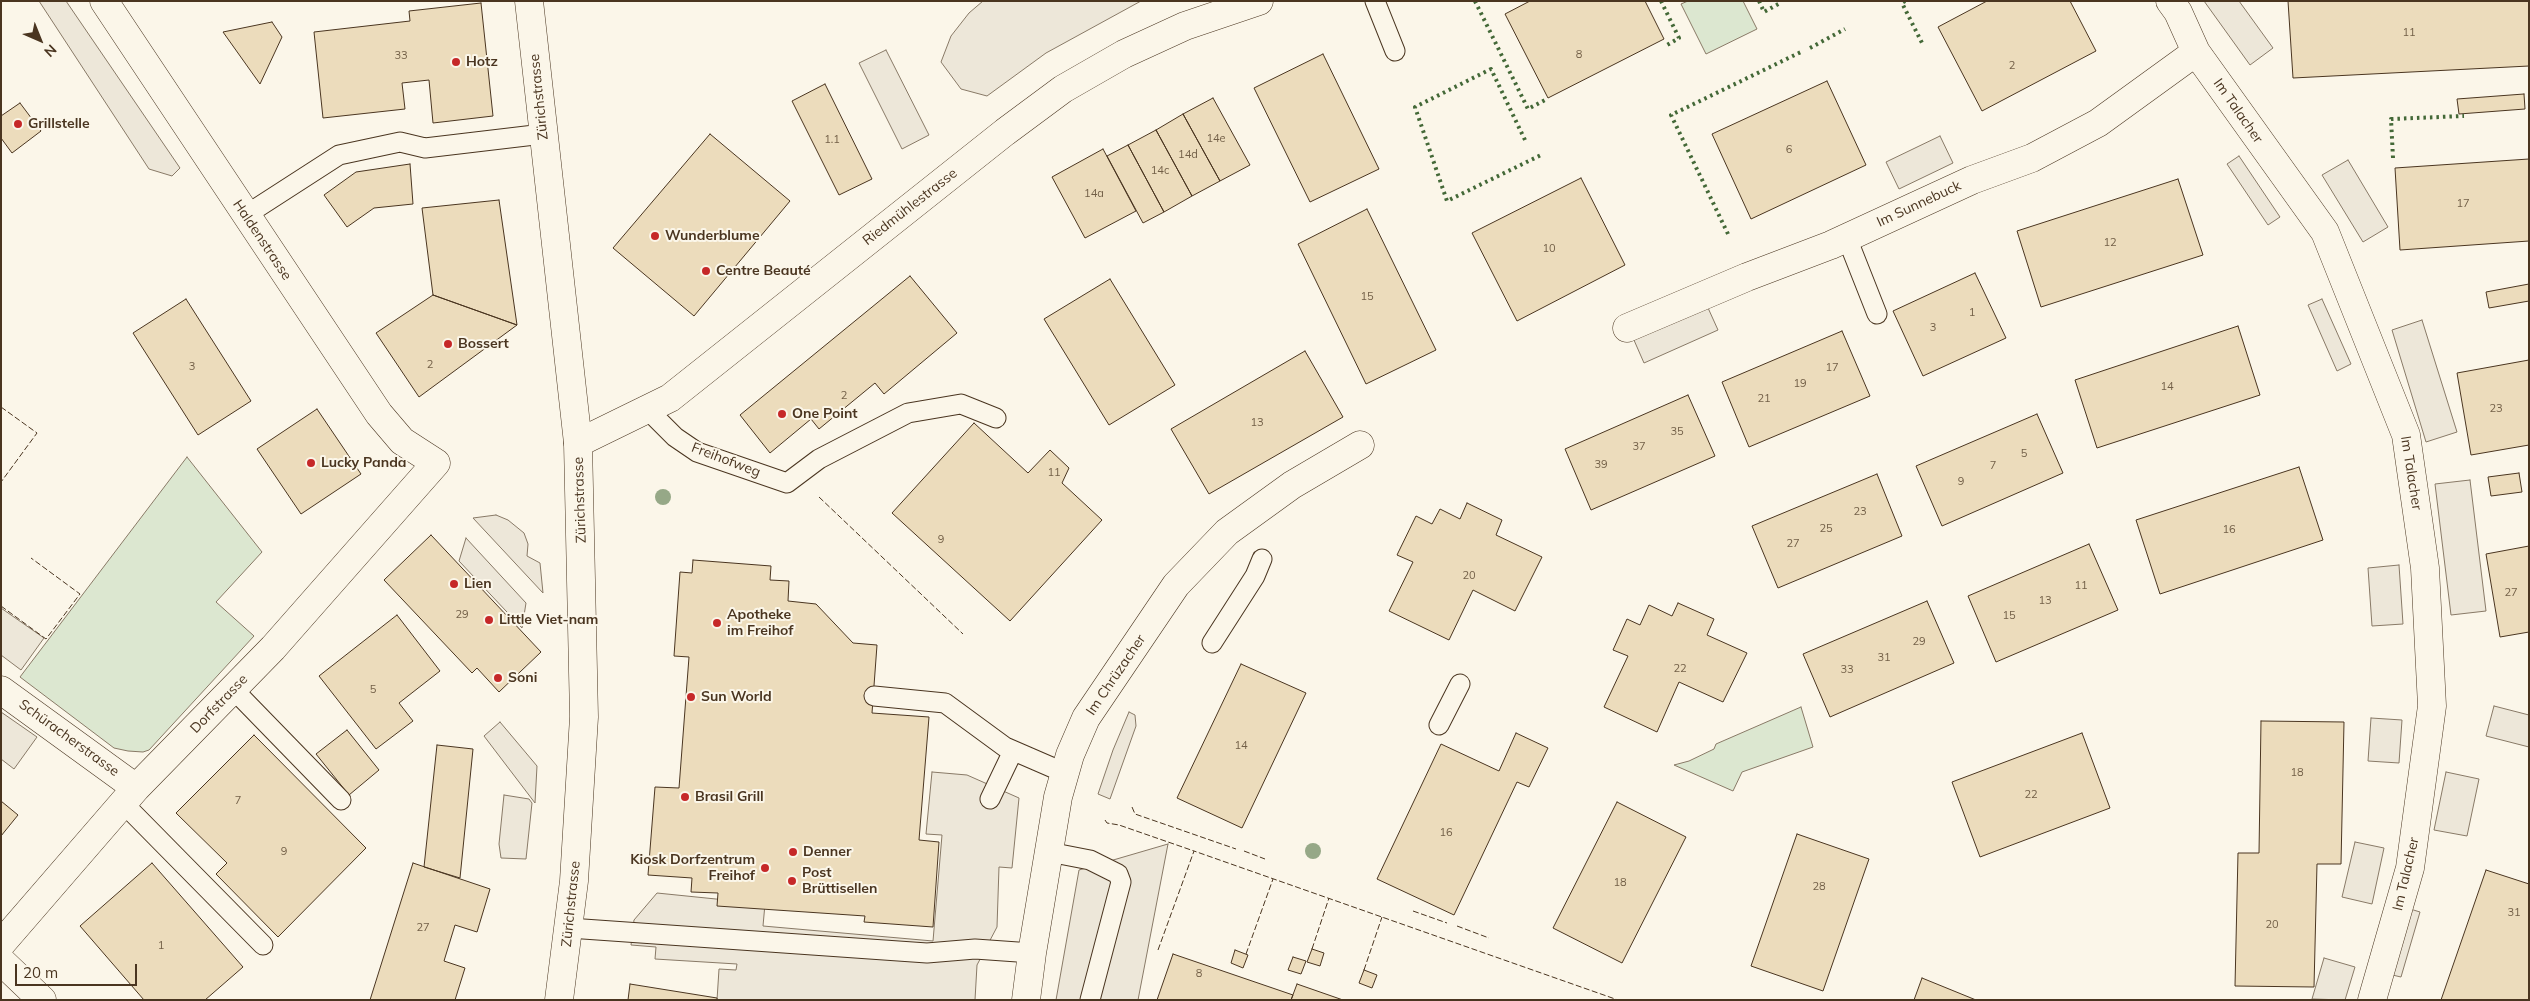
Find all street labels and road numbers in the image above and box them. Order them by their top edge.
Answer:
street label: Zürichstrasse [526,53,552,141]
street label: Im Talacher [2210,75,2266,147]
street label: Riedmühlestrasse [859,165,961,249]
street label: Im Sunnebuck [1874,177,1964,231]
street label: Haldenstrasse [229,197,295,283]
street label: Im Talacher [2397,435,2425,511]
street label: Freihofweg [689,439,763,481]
street label: Zürichstrasse [570,456,590,544]
street label: Im Chrüzacher [1083,631,1149,719]
street label: Dorfstrasse [187,671,251,737]
street label: Schüracherstrasse [16,696,122,780]
street label: Im Talacher [2389,836,2423,912]
street label: Zürichstrasse [558,860,584,948]

